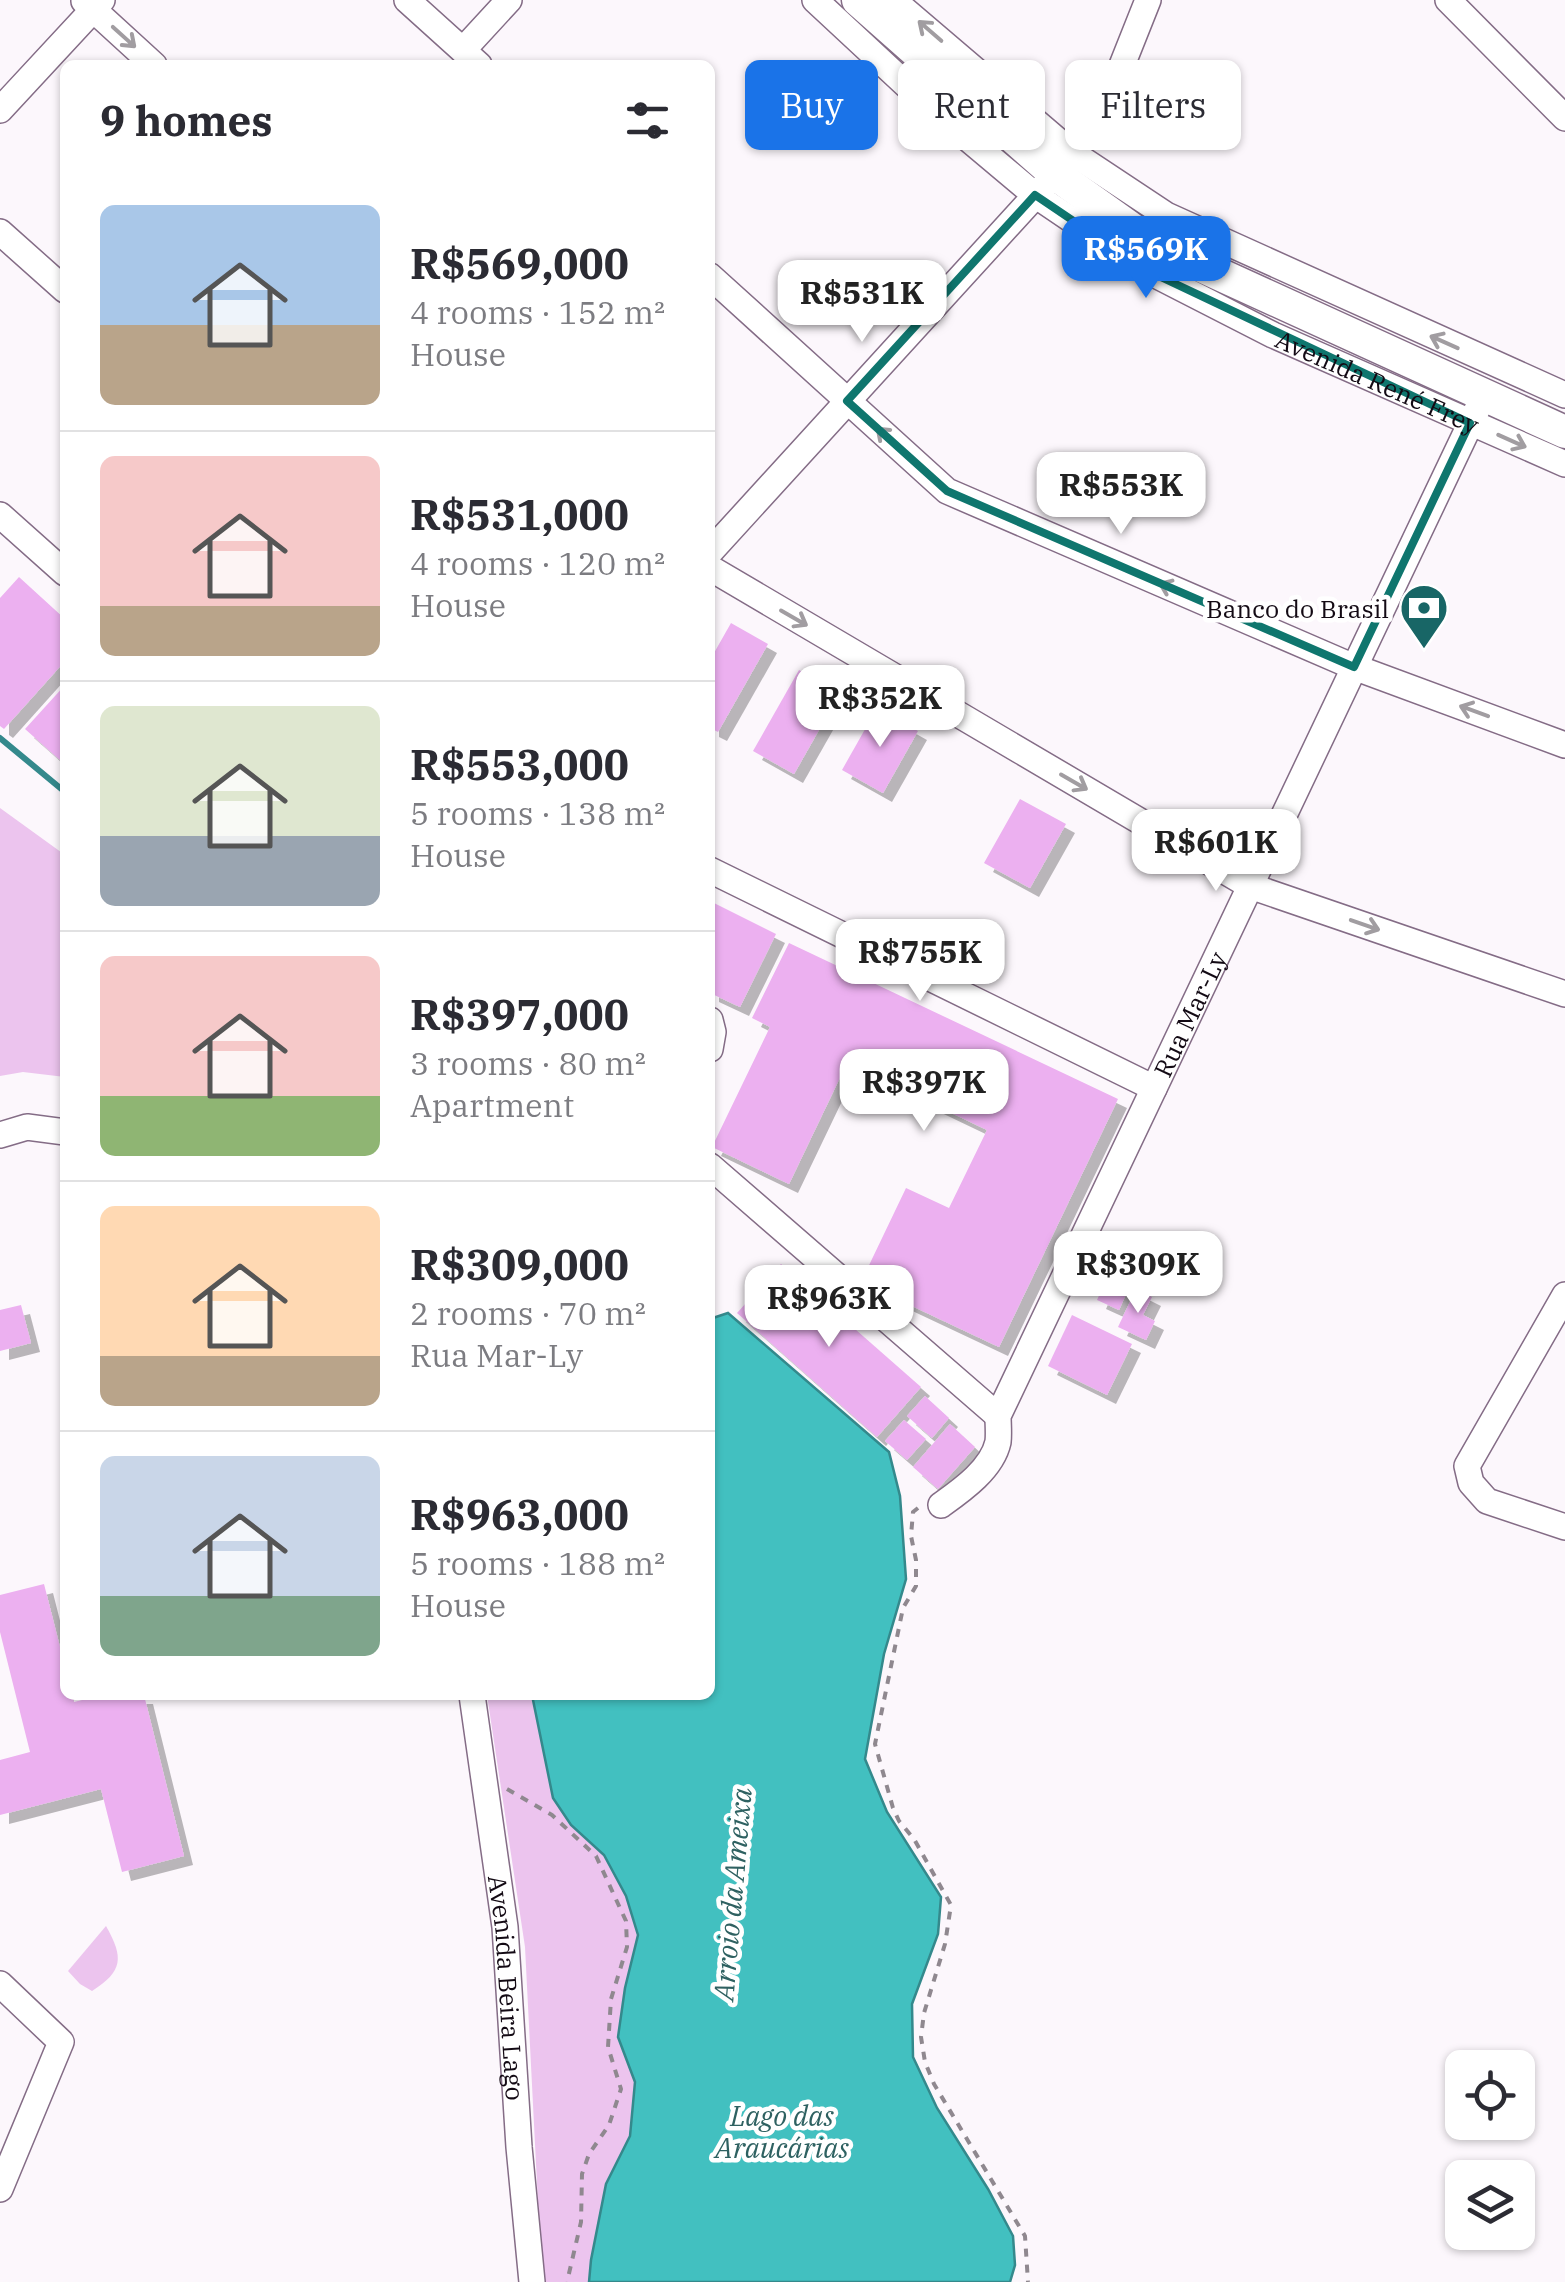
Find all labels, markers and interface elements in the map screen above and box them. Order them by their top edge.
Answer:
one-way arrow [918,20,943,43]
one-way arrow [111,26,136,49]
chip: Buy [745,60,878,150]
chip: Rent [898,60,1045,150]
chip: Filters [1065,60,1241,150]
text: 9 homes [100,93,273,148]
icon: filters [620,93,675,148]
pin: R$569K [1065,216,1227,301]
text: R$569K [1084,227,1208,269]
text: R$569,000 [410,236,629,291]
icon: home [180,245,300,365]
pin: R$531K [781,260,943,345]
text: R$531K [800,271,924,313]
text: 4 rooms · 152 m² [410,291,665,333]
street label: Avenida René Frey [1271,322,1485,441]
one-way arrow [1429,332,1460,350]
text: House [410,333,506,375]
one-way arrow [876,427,901,450]
one-way arrow [1496,433,1527,451]
pin: R$553K [1040,452,1202,537]
text: R$553K [1059,463,1183,505]
text: R$531,000 [410,487,629,542]
icon: home [180,496,300,616]
text: 4 rooms · 120 m² [410,542,665,584]
one-way arrow [1158,579,1189,597]
bank icon: Banco do Brasil [1398,582,1450,650]
text: House [410,584,506,626]
place label: Banco do Brasil [1206,592,1389,625]
one-way arrow [779,608,808,628]
pin: R$352K [799,665,961,750]
text: R$352K [818,676,942,718]
one-way arrow [1459,701,1490,719]
text: R$553,000 [410,737,629,792]
icon: home [180,746,300,866]
one-way arrow [1059,772,1088,792]
text: 5 rooms · 138 m² [410,792,665,834]
pin: R$601K [1135,809,1297,894]
text: R$601K [1154,820,1278,862]
text: House [410,834,506,876]
one-way arrow [1348,917,1379,935]
pin: R$755K [839,919,1001,1004]
text: R$755K [858,930,982,972]
street label: Rua Mar-Ly [1145,945,1234,1082]
text: R$397,000 [410,987,629,1042]
icon: home [180,996,300,1116]
text: 3 rooms · 80 m² [410,1042,646,1084]
pin: R$397K [843,1049,1005,1134]
text: R$397K [862,1060,986,1102]
text: Apartment [410,1084,574,1126]
pin: R$309K [1057,1231,1219,1316]
text: R$309,000 [410,1237,629,1292]
text: R$309K [1076,1242,1200,1284]
icon: home [180,1246,300,1366]
pin: R$963K [748,1265,910,1350]
text: R$963K [767,1276,891,1318]
text: 2 rooms · 70 m² [410,1292,646,1334]
text: Rua Mar-Ly [410,1334,583,1376]
text: R$963,000 [410,1487,629,1542]
icon: home [180,1496,300,1616]
text: 5 rooms · 188 m² [410,1542,665,1584]
text: House [410,1584,506,1626]
water label: Arroio da Ameixa [704,1786,760,2004]
street label: Avenida Beira Lago [481,1873,533,2101]
map controls [1445,2050,1535,2250]
button: locate [1445,2050,1535,2140]
water label: Lago das Araucárias [713,2097,850,2166]
button: layers [1445,2160,1535,2250]

